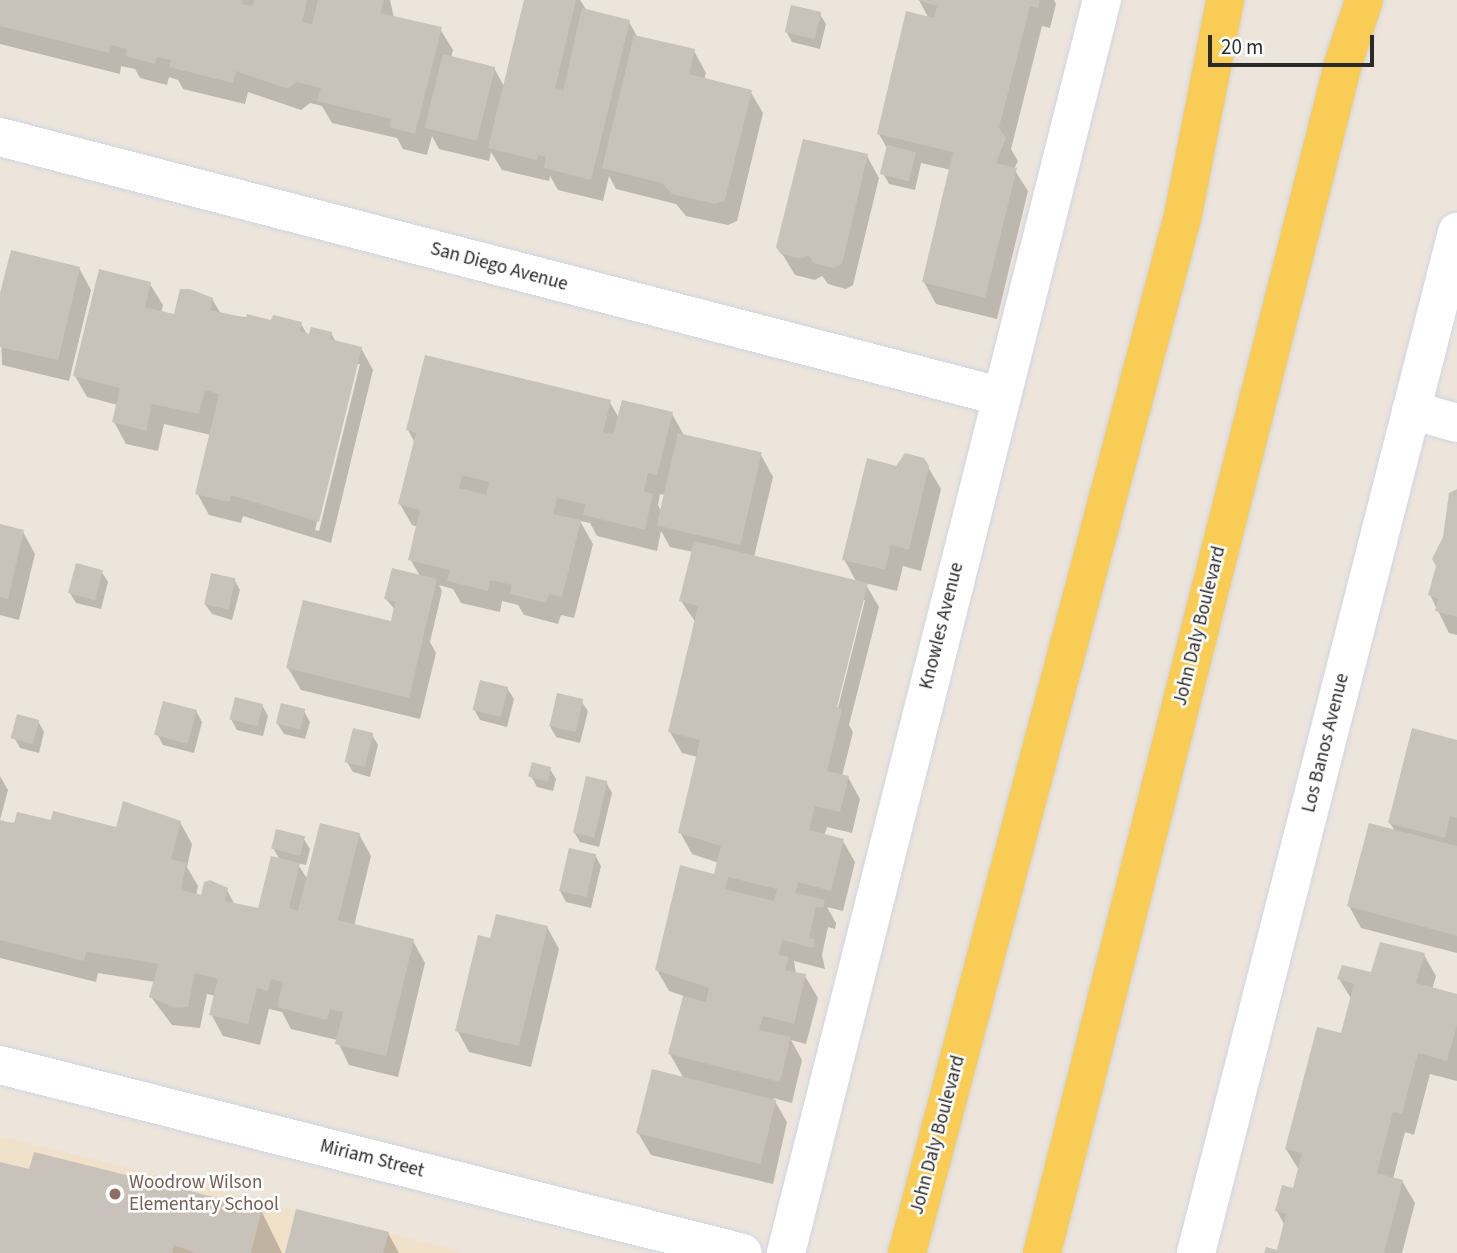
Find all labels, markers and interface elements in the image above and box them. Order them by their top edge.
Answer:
scale bar [1212,21,1378,65]
text: 20 m [1221,32,1263,62]
street label: San Diego Avenue [428,238,570,296]
street label: John Daly Boulevard [1169,544,1231,708]
street label: Knowles Avenue [915,560,969,692]
street label: Los Banos Avenue [1298,671,1354,815]
street label: John Daly Boulevard [906,1053,970,1217]
street label: Miriam Street [318,1135,426,1183]
place label: Woodrow Wilson Elementary School [129,1172,279,1216]
marker: Woodrow Wilson Elementary School [107,1186,123,1202]

